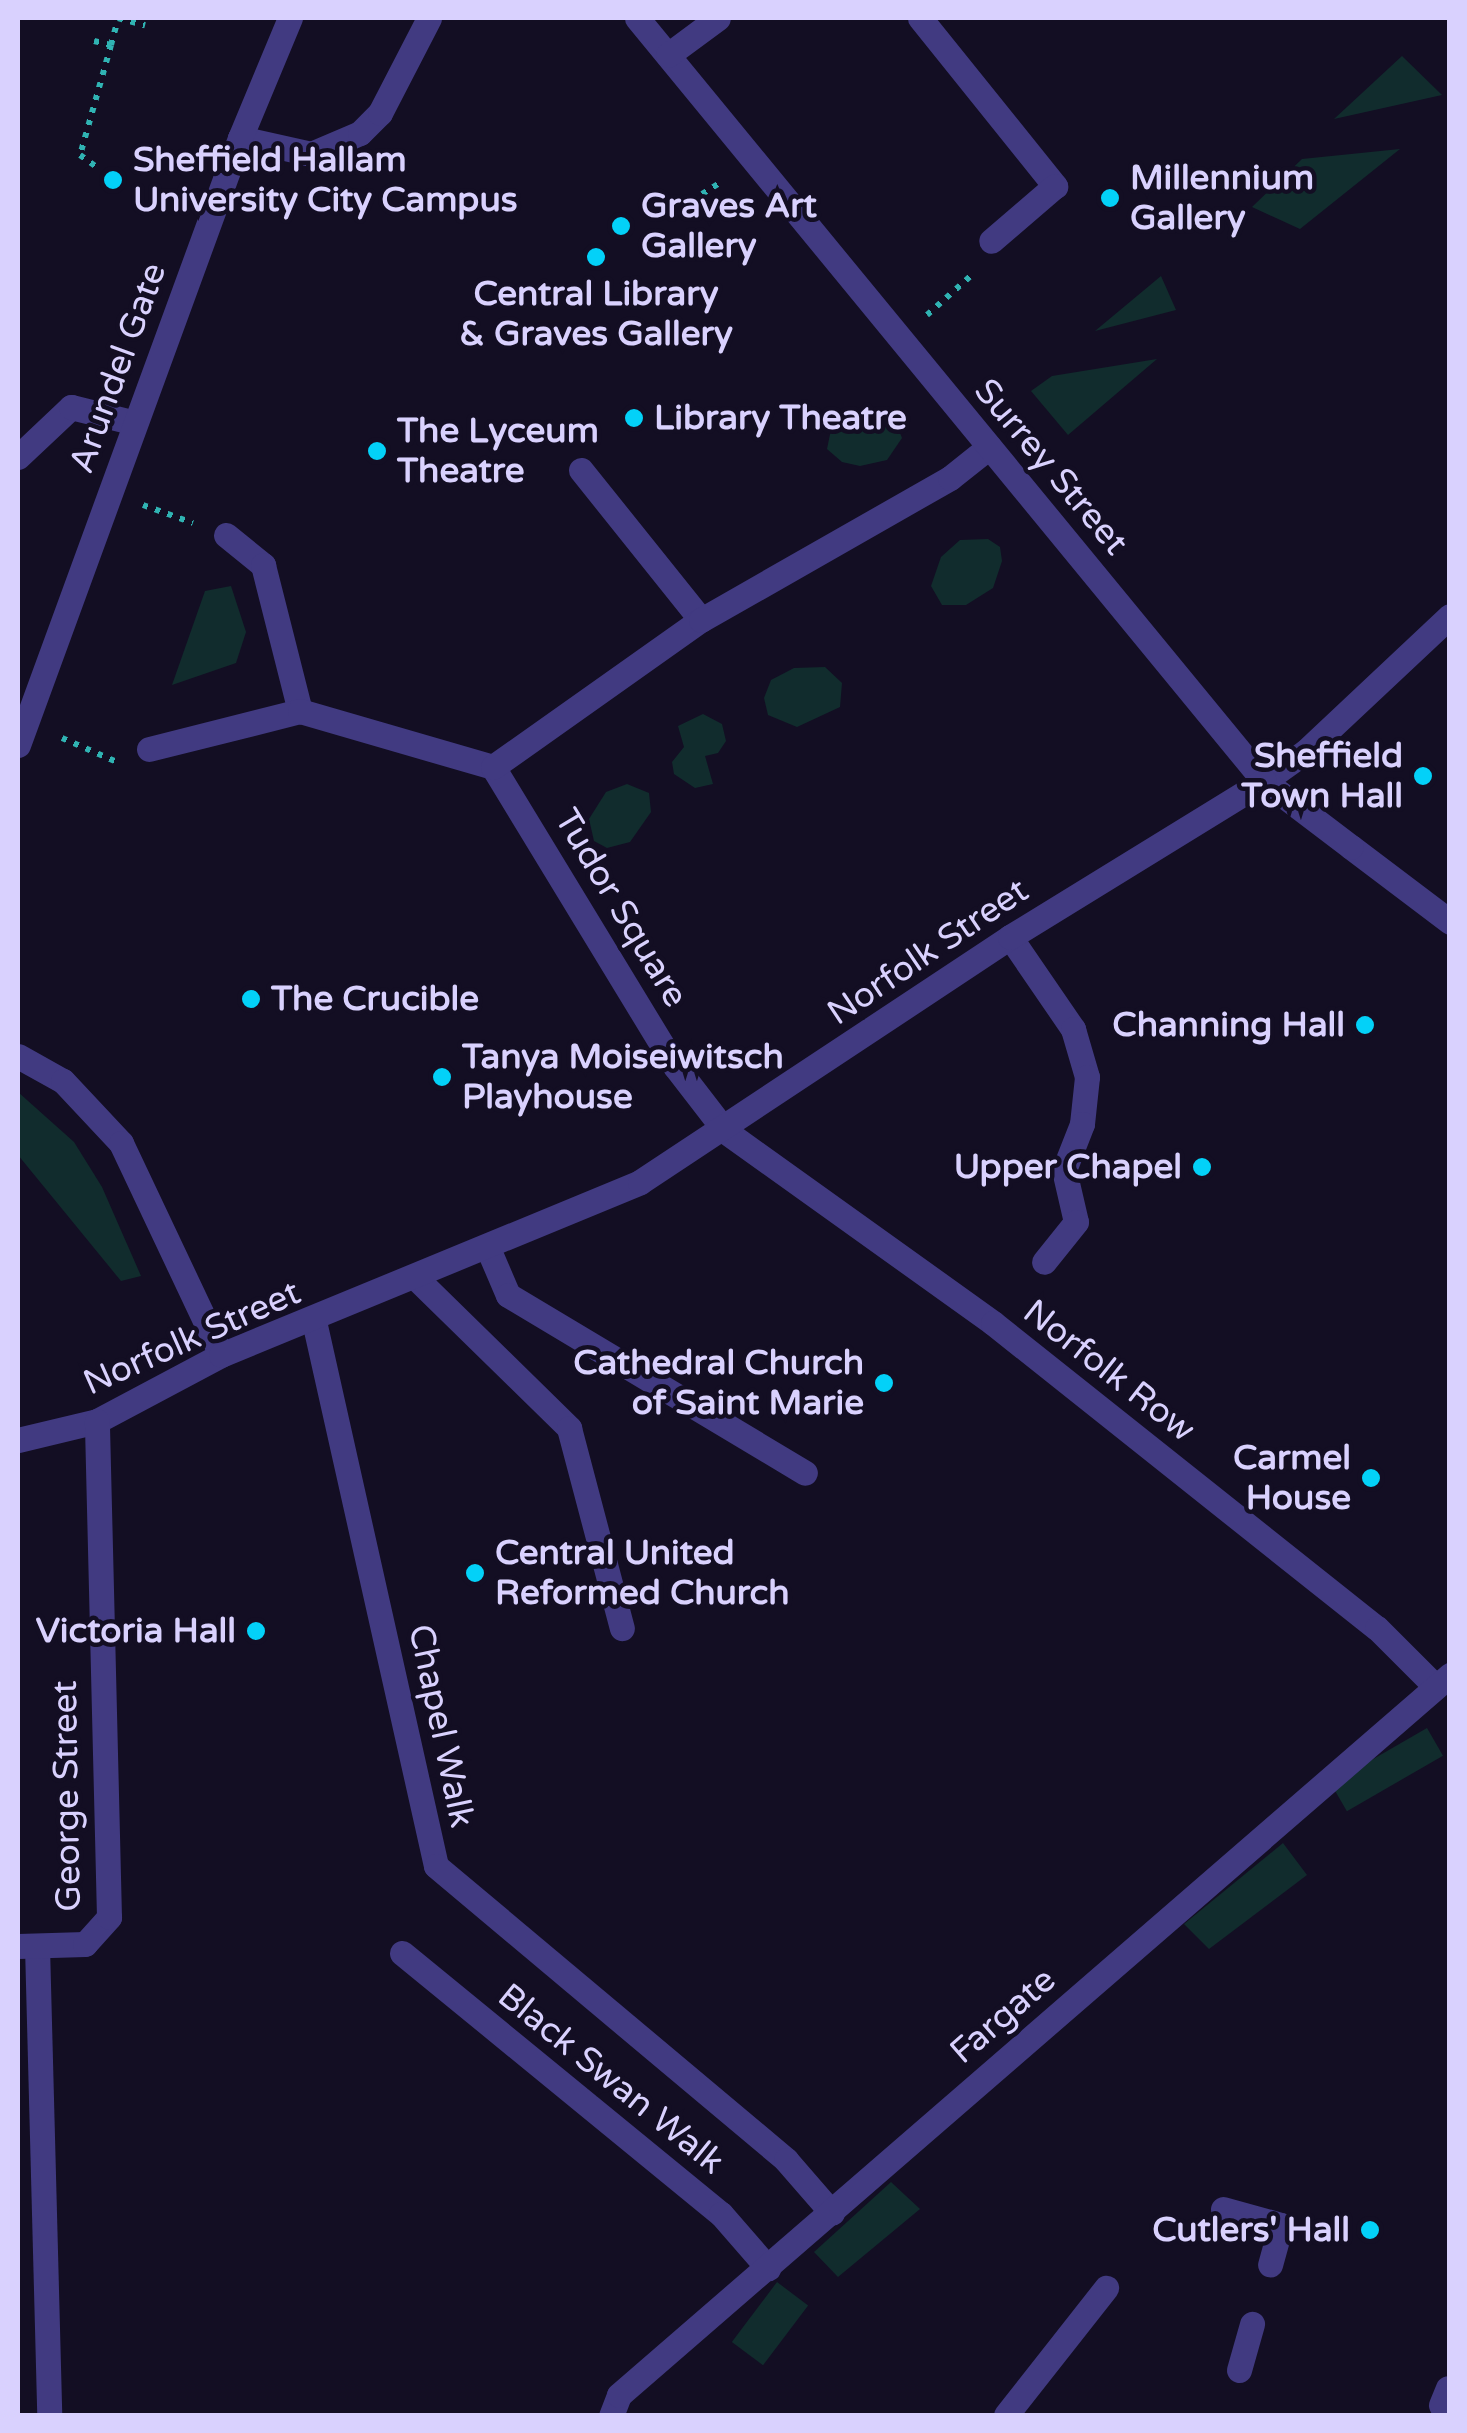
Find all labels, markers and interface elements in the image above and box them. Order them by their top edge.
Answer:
place label: Sheffield Hallam University City Campus [133,139,518,221]
place label: Millennium Gallery [1130,157,1314,239]
marker: Sheffield Hallam University City Campus [102,169,124,191]
place label: Graves Art Gallery [641,185,817,267]
marker: Millennium Gallery [1099,187,1121,209]
marker: Graves Art Gallery [610,215,632,237]
marker: Central Library & Graves Gallery [585,246,607,268]
street label: Arundel Gate [61,257,175,479]
place label: Central Library & Graves Gallery [459,273,733,355]
street label: Surrey Street [965,371,1137,563]
place label: Library Theatre [654,397,907,439]
marker: Library Theatre [623,407,645,429]
place label: The Lyceum Theatre [397,410,599,492]
marker: The Lyceum Theatre [366,440,388,462]
place label: Sheffield Town Hall [1241,735,1403,817]
marker: Sheffield Town Hall [1412,765,1434,787]
street label: Tudor Square [545,801,697,1015]
street label: Norfolk Street [820,869,1036,1035]
place label: The Crucible [271,978,479,1020]
marker: The Crucible [240,988,262,1010]
place label: Channing Hall [1112,1004,1345,1046]
marker: Channing Hall [1354,1014,1376,1036]
place label: Tanya Moiseiwitsch Playhouse [462,1036,784,1118]
marker: Tanya Moiseiwitsch Playhouse [431,1066,453,1088]
place label: Upper Chapel [954,1146,1182,1188]
marker: Upper Chapel [1191,1156,1213,1178]
street label: Norfolk Street [77,1271,307,1405]
street label: Norfolk Row [1015,1291,1203,1451]
place label: Cathedral Church of Saint Marie [573,1342,864,1424]
marker: Cathedral Church of Saint Marie [873,1372,895,1394]
place label: Carmel House [1233,1437,1351,1519]
marker: Carmel House [1360,1467,1382,1489]
place label: Central United Reformed Church [495,1532,790,1614]
marker: Central United Reformed Church [464,1562,486,1584]
place label: Victoria Hall [36,1610,236,1652]
marker: Victoria Hall [245,1620,267,1642]
street label: Chapel Walk [399,1621,483,1831]
street label: George Street [44,1680,90,1912]
street label: Fargate [942,1959,1064,2073]
street label: Black Swan Walk [489,1975,733,2183]
place label: Cutlers' Hall [1152,2209,1350,2251]
marker: Cutlers' Hall [1359,2219,1381,2241]

